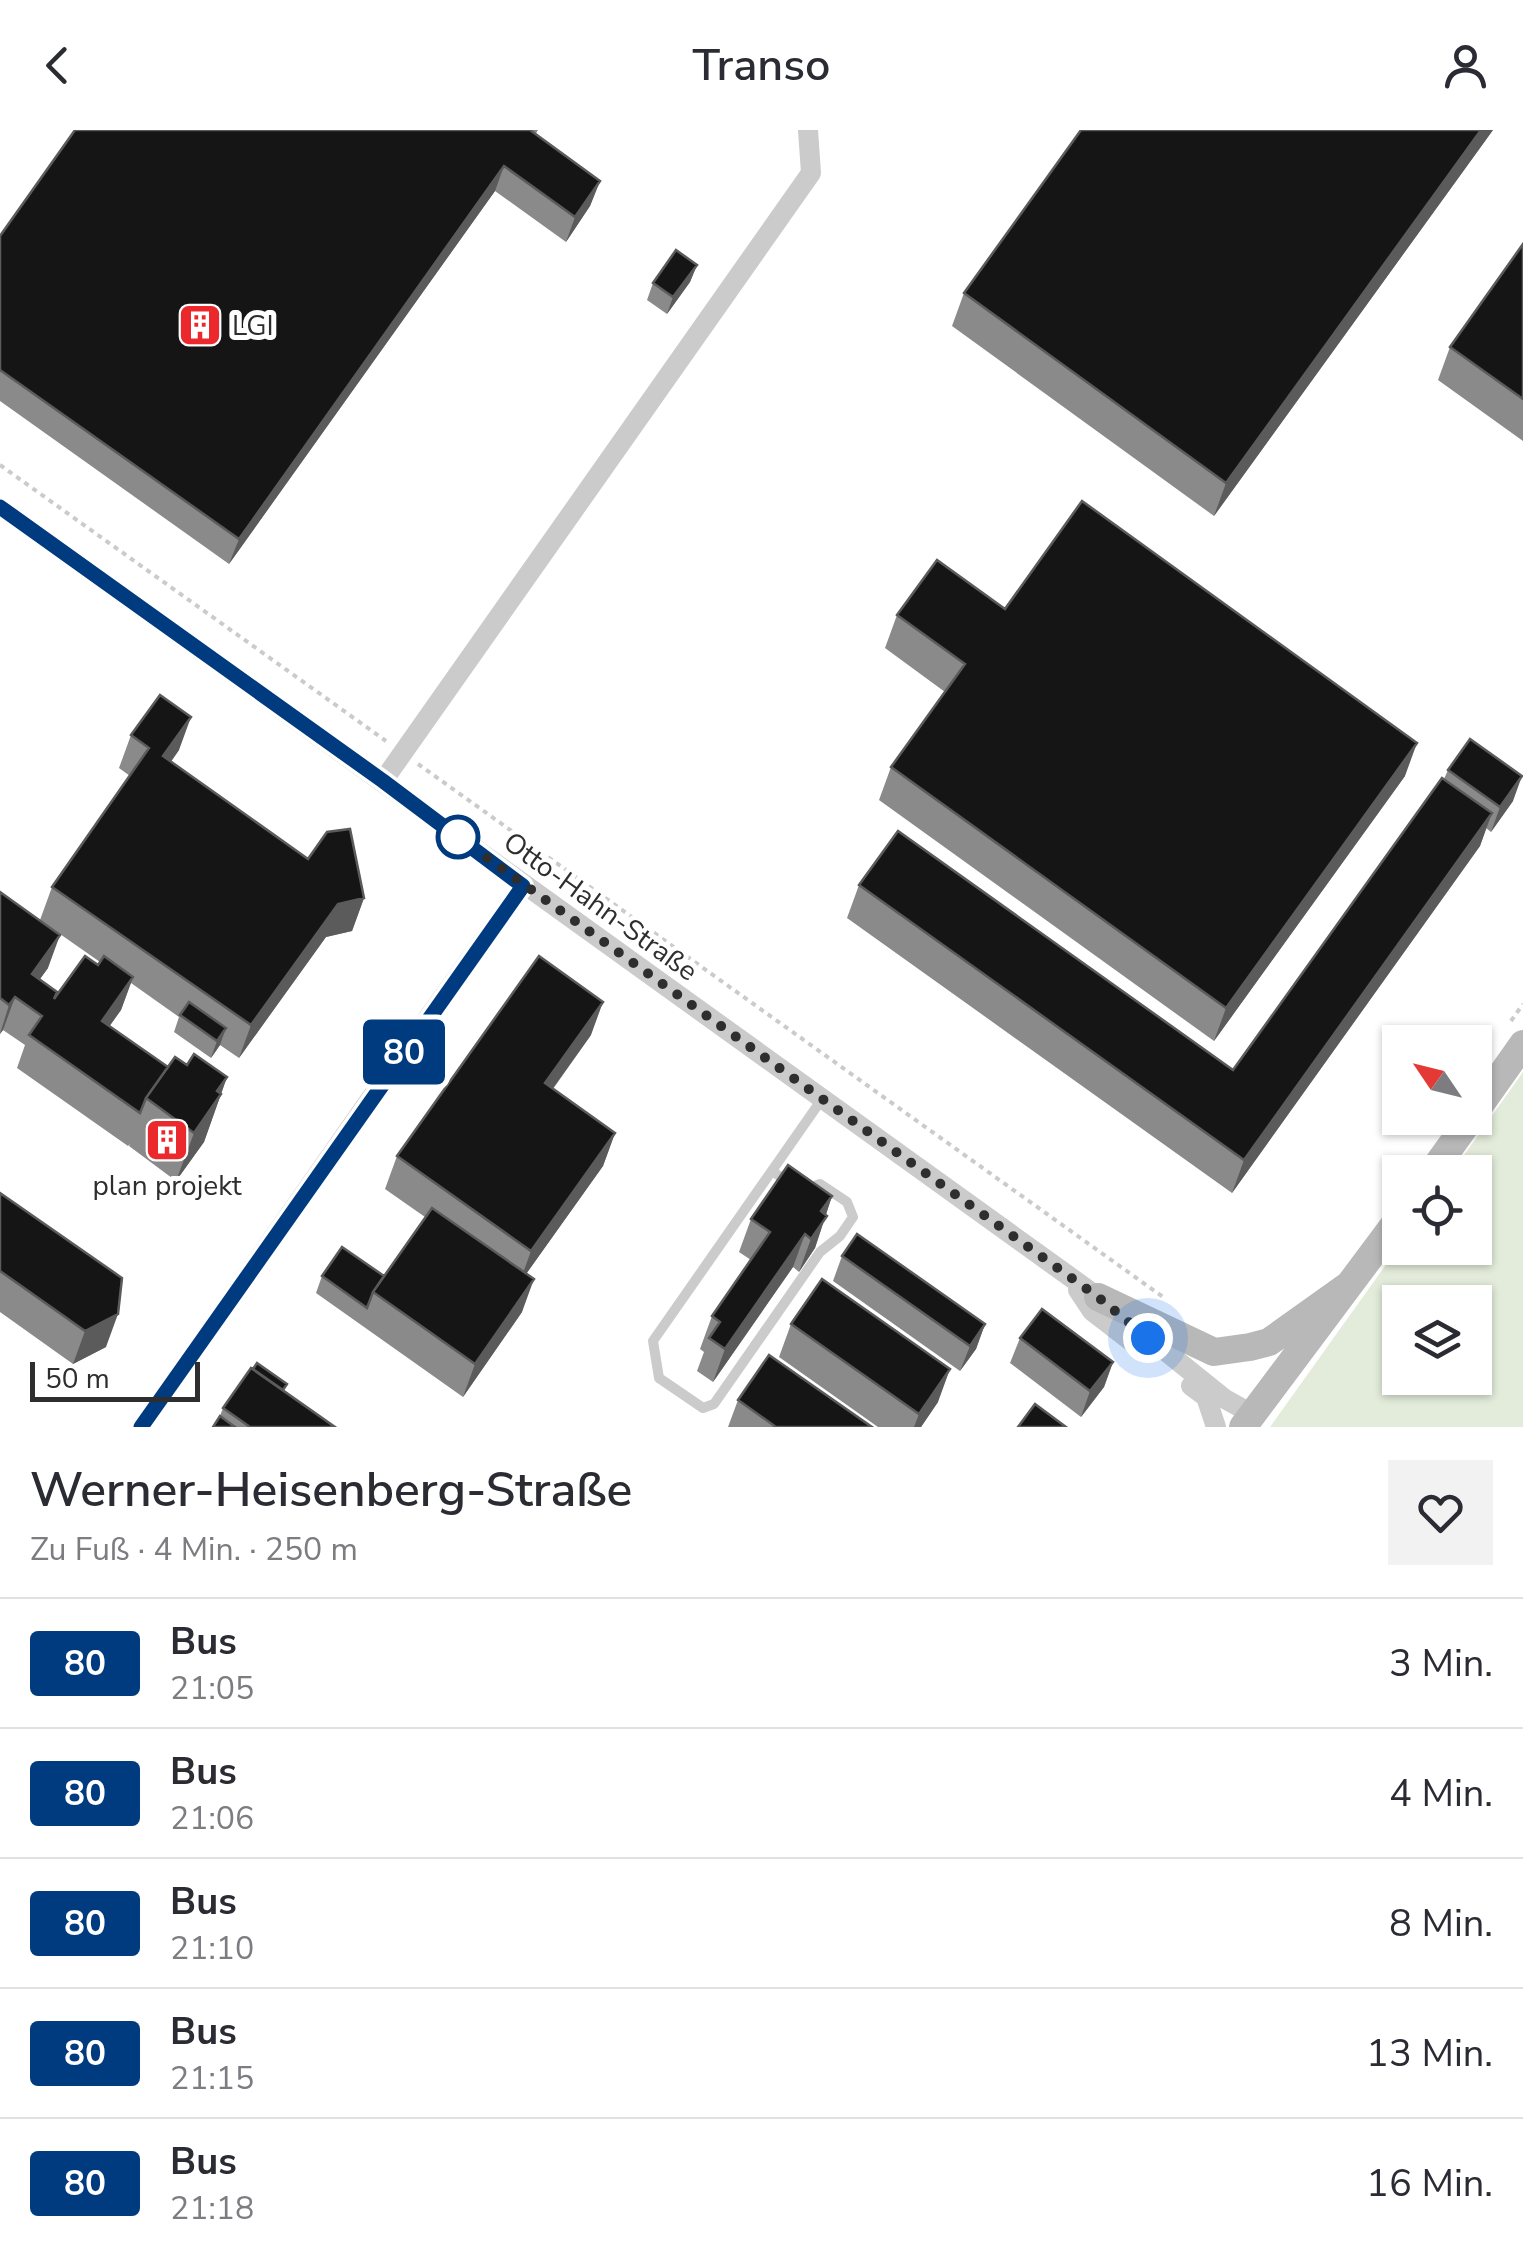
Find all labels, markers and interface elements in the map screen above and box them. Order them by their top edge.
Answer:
text: Transo [693,35,830,96]
icon: back [30,38,85,93]
icon: person [1438,38,1493,93]
building icon: LGI [177,302,223,348]
place label: LGI [232,307,274,345]
unlabelled marker [437,816,479,858]
street label: Otto-Hahn-Straße [496,823,705,990]
line badge: 80 [359,1020,449,1084]
north arrow [1382,1025,1492,1135]
map controls [1382,1025,1492,1395]
text: 80 [383,1029,425,1076]
building icon: plan projekt [144,1117,190,1163]
button: locate [1382,1155,1492,1265]
place label: plan projekt [92,1167,242,1205]
button: layers [1382,1285,1492,1395]
your location [1123,1313,1173,1363]
scale bar [30,1357,200,1402]
text: 50 m [45,1360,110,1398]
text: Werner-Heisenberg-Straße [30,1457,632,1523]
button: heart [1388,1460,1493,1565]
text: Zu Fuß · 4 Min. · 250 m [30,1528,358,1571]
text: Bus [170,1616,237,1667]
text: 3 Min. [1389,1638,1493,1689]
text: 80 [64,1640,106,1687]
text: 21:05 [170,1667,254,1710]
text: Bus [170,1746,237,1797]
text: 4 Min. [1389,1768,1493,1819]
text: 80 [64,1770,106,1817]
text: 21:06 [170,1797,254,1840]
text: Bus [170,1876,237,1927]
text: 8 Min. [1389,1898,1493,1949]
text: 80 [64,1900,106,1947]
text: 21:10 [170,1927,254,1970]
text: Bus [170,2006,237,2057]
text: 13 Min. [1366,2028,1493,2079]
text: 80 [64,2030,106,2077]
text: 21:15 [170,2057,254,2100]
text: Bus [170,2136,237,2187]
text: 16 Min. [1366,2158,1493,2209]
text: 80 [64,2160,106,2207]
text: 21:18 [170,2187,254,2230]

